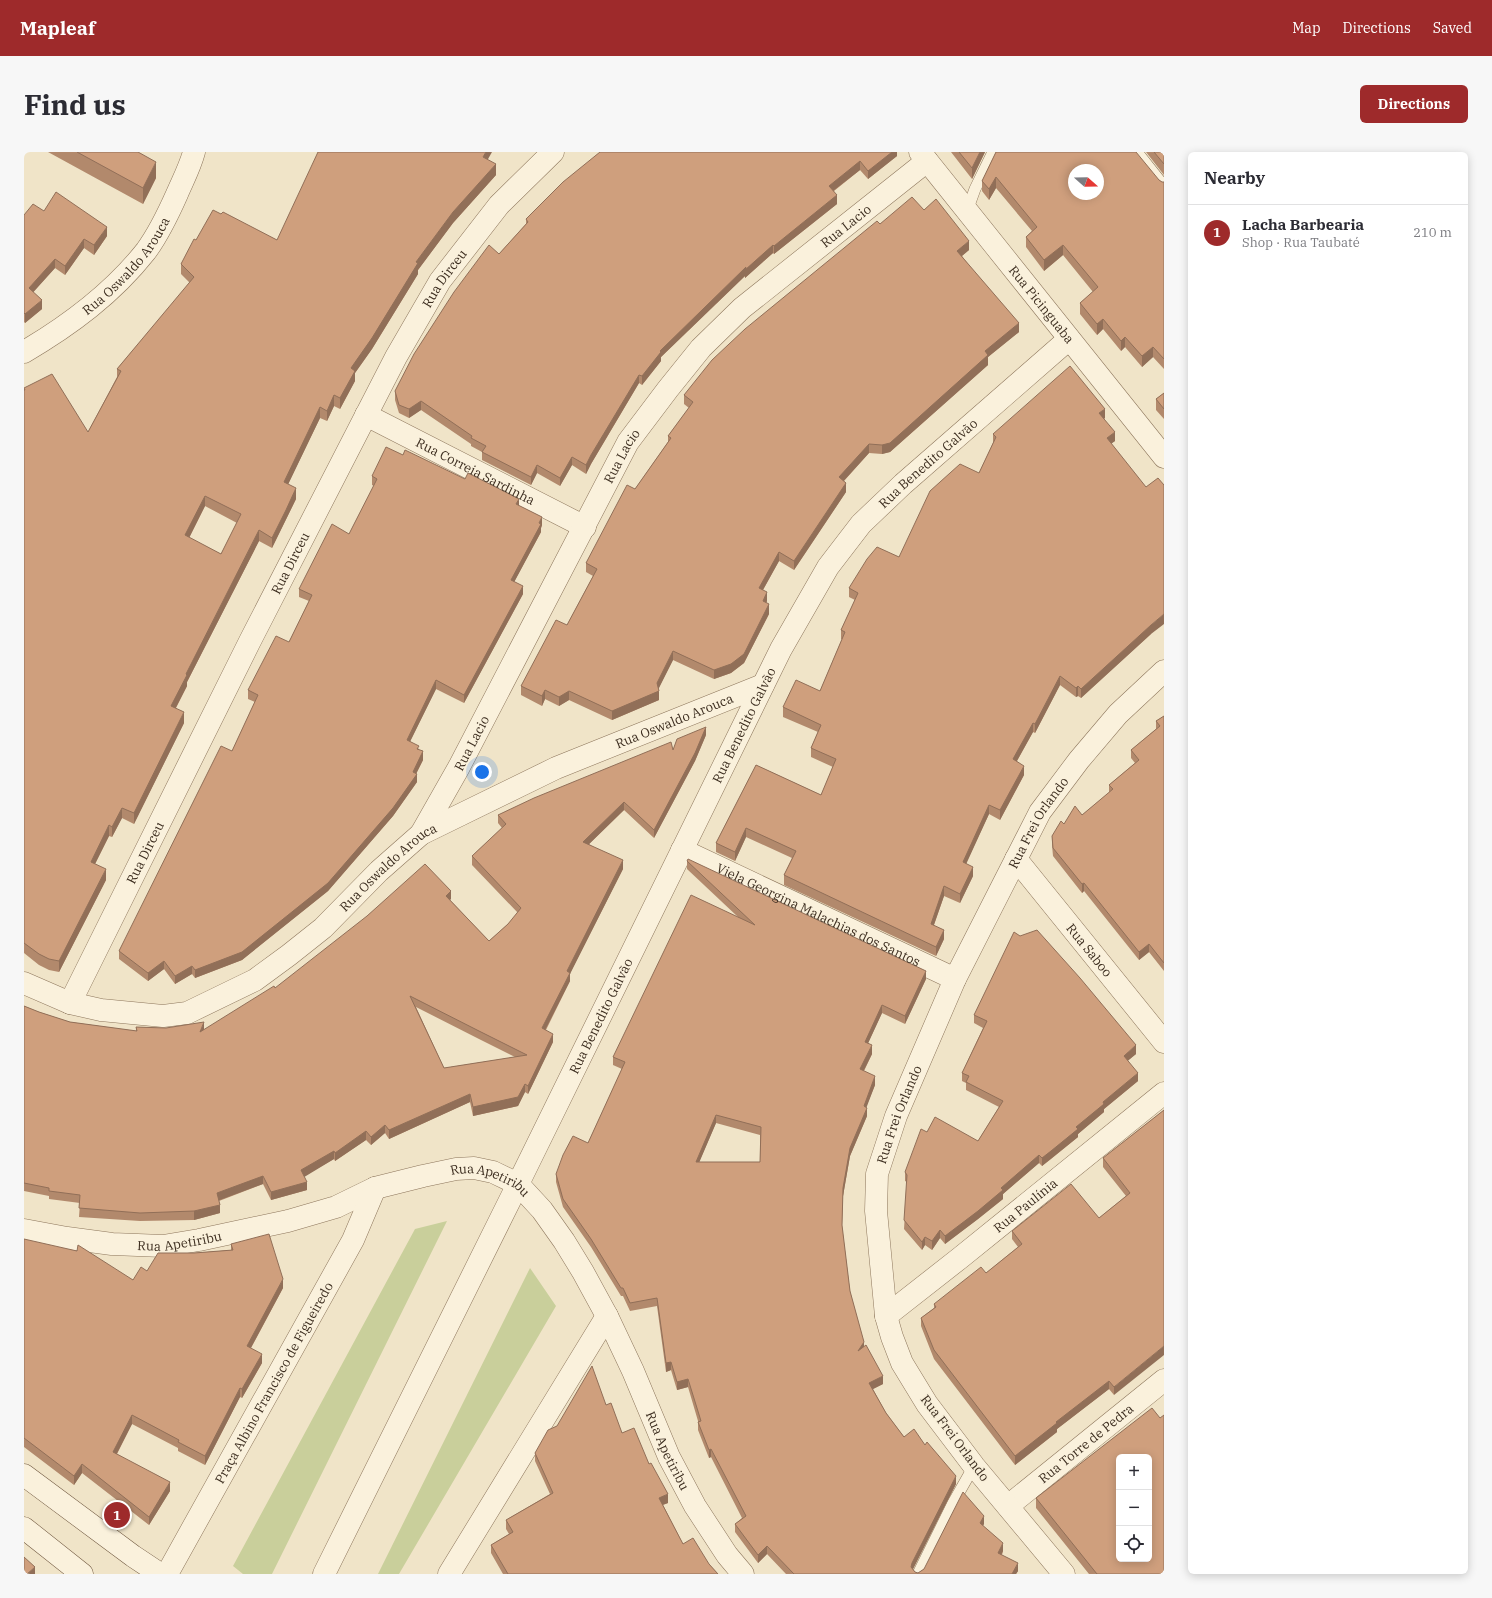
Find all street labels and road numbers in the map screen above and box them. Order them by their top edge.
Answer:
street label: Rua Lacio [817,200,874,251]
street label: Rua Oswaldo Arouca [79,214,173,319]
street label: Rua Dirceu [418,246,470,311]
street label: Rua Picinguaba [1005,262,1078,347]
street label: Rua Benedito Galvão [875,415,981,511]
street label: Rua Lacio [600,425,644,486]
street label: Rua Correia Sardinha [413,434,538,508]
street label: Rua Dirceu [267,529,313,597]
street label: Rua Benedito Galvão [708,664,779,786]
street label: Rua Oswaldo Arouca [613,689,736,752]
street label: Rua Lacio [450,713,493,774]
street label: Rua Frei Orlando [1004,773,1072,871]
street label: Rua Dirceu [122,819,167,887]
street label: Rua Oswaldo Arouca [336,819,439,915]
street label: Viela Georgina Malachias dos Santos [714,859,923,970]
street label: Rua Saboo [1063,920,1116,980]
street label: Rua Benedito Galvão [565,955,636,1076]
street label: Rua Frei Orlando [872,1063,925,1166]
street label: Rua Apetiribu [449,1160,534,1200]
street label: Rua Paulínia [990,1174,1061,1236]
street label: Rua Apetiribu [137,1227,223,1255]
street label: Praça Albino Francisco de Figueiredo [211,1279,337,1487]
street label: Rua Frei Orlando [917,1391,993,1485]
street label: Rua Torre de Pedra [1035,1400,1137,1487]
street label: Rua Apetiribu [642,1409,693,1493]

